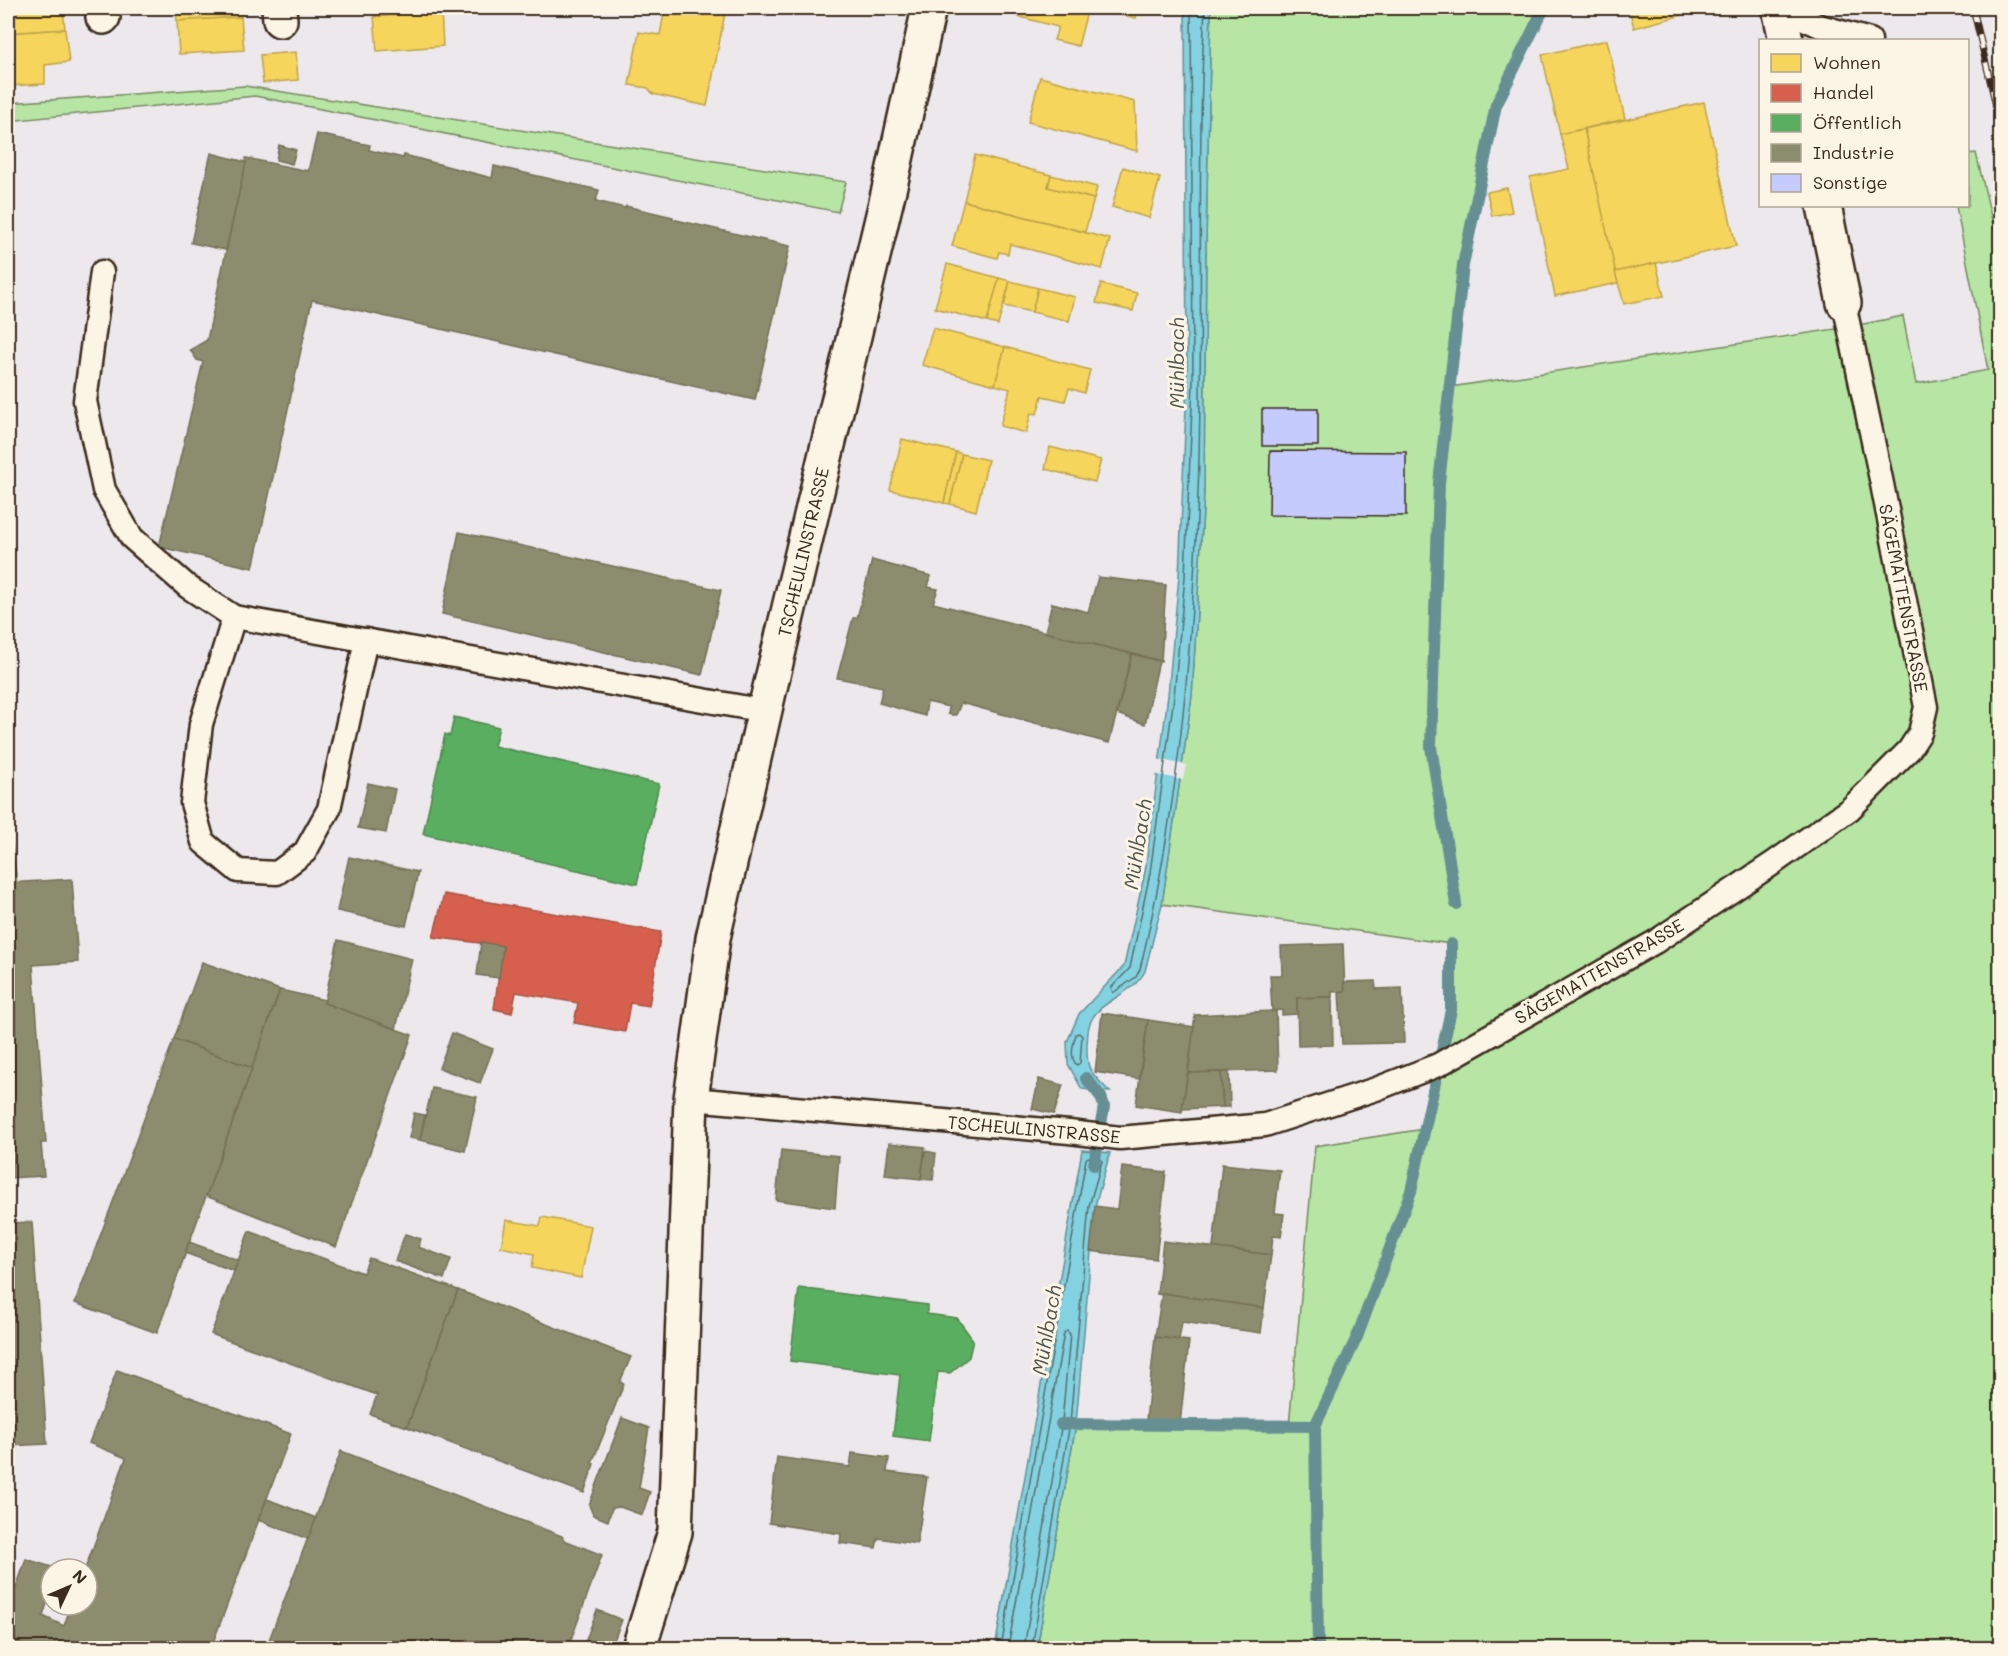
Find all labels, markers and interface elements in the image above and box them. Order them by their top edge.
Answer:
legend [1759,39,1969,207]
text: Wohnen [1813,50,1881,74]
text: Handel [1813,80,1874,104]
text: Öffentlich [1813,110,1901,134]
text: Industrie [1813,140,1894,164]
text: Sonstige [1813,170,1888,194]
water label: Mühlbach [1163,317,1189,409]
street label: TSCHEULINSTRASSE [772,465,834,639]
street label: SÄGEMATTENSTRASSE [1874,502,1934,694]
water label: Mühlbach [1117,797,1157,891]
street label: SÄGEMATTENSTRASSE [1510,913,1688,1029]
street label: TSCHEULINSTRASSE [947,1109,1121,1149]
water label: Mühlbach [1025,1283,1067,1377]
north arrow [39,1557,99,1617]
text: N [68,1565,92,1588]

